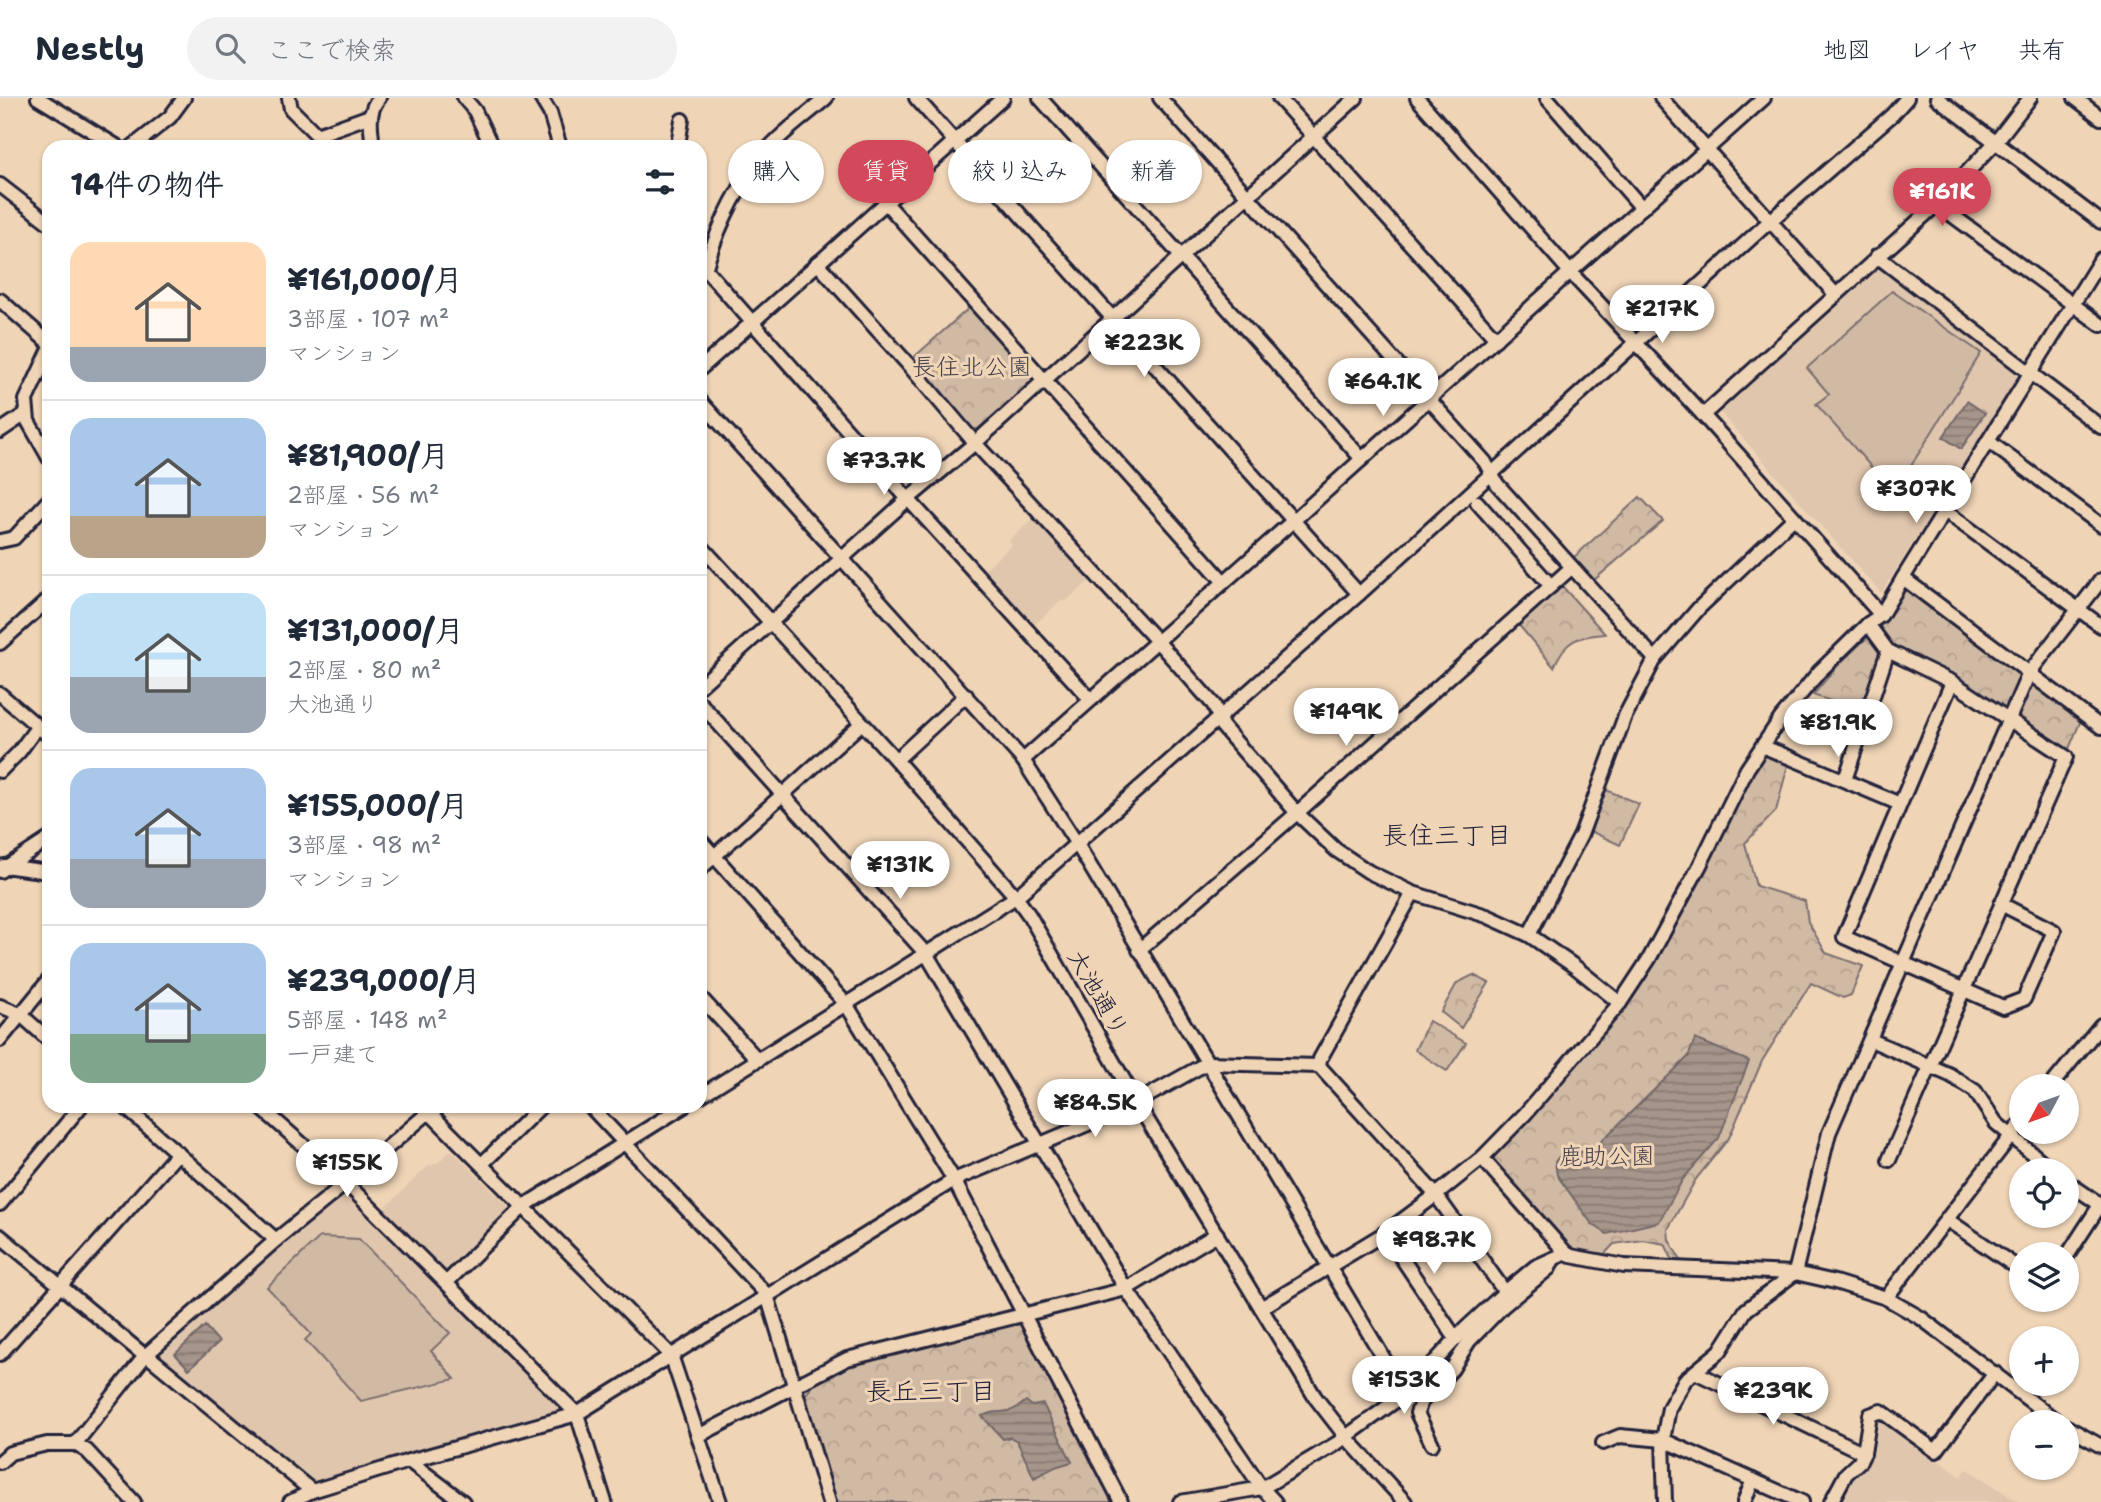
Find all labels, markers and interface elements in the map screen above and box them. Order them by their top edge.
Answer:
search box [187,17,677,80]
text: Nestly [35,26,145,71]
icon: search [211,29,249,67]
text: ここで検索 [267,32,397,67]
text: 地図 [1823,34,1871,66]
text: レイヤ [1909,34,1980,66]
text: 共有 [2018,34,2066,66]
chip: 購入 [728,140,824,203]
chip: 賃貸 [838,140,934,203]
chip: 絞り込み [948,140,1092,203]
chip: 新着 [1106,140,1202,203]
icon: filters [641,163,679,201]
text: 14件の物件 [70,164,224,205]
pin: ¥161K [1893,169,1991,228]
text: ¥161K [1909,176,1975,206]
text: ¥161,000/月 [287,259,463,300]
icon: home [126,270,210,354]
pin: ¥217K [1613,286,1711,345]
text: ¥217K [1625,293,1699,323]
text: 3部屋 · 107 m² [287,304,449,334]
pin: ¥223K [1095,320,1193,379]
text: ¥223K [1104,327,1184,357]
text: マンション [287,338,401,368]
park label: 長住北公園 [912,351,1032,383]
pin: ¥64.1K [1326,358,1440,418]
text: ¥64.1K [1344,366,1422,396]
text: ¥81,900/月 [287,435,449,476]
pin: ¥73.7K [827,438,941,497]
text: ¥73.7K [843,445,925,475]
icon: home [126,446,210,530]
pin: ¥307K [1867,466,1965,525]
text: ¥307K [1876,473,1956,503]
text: 2部屋 · 56 m² [287,480,439,510]
text: マンション [287,514,401,544]
text: ¥131,000/月 [287,610,464,651]
icon: home [126,621,210,705]
text: 2部屋 · 80 m² [287,655,441,685]
pin: ¥149K [1297,688,1395,748]
text: 大池通り [287,689,379,719]
text: ¥149K [1310,696,1382,726]
pin: ¥81.9K [1781,700,1895,759]
text: ¥81.9K [1800,707,1876,737]
text: ¥155,000/月 [287,785,469,826]
icon: home [126,796,210,880]
district label: 長住三丁目 [1382,817,1512,852]
text: 3部屋 · 98 m² [287,830,441,860]
pin: ¥131K [851,842,949,901]
text: ¥131K [867,849,933,879]
text: マンション [287,864,401,894]
street label: 大池通り [1060,943,1136,1043]
text: ¥239,000/月 [287,960,481,1001]
icon: home [126,971,210,1055]
text: 5部屋 · 148 m² [287,1005,448,1035]
text: 一戸建て [287,1039,379,1069]
north arrow [2009,1074,2079,1144]
map controls [2009,1074,2079,1480]
pin: ¥84.5K [1038,1080,1152,1139]
text: ¥84.5K [1053,1087,1137,1117]
pin: ¥155K [298,1140,396,1199]
park label: 鹿助公園 [1559,1140,1655,1172]
text: ¥155K [312,1147,382,1177]
button: locate [2009,1158,2079,1228]
pin: ¥98.7K [1377,1216,1491,1276]
text: ¥98.7K [1392,1224,1476,1254]
button: layers [2009,1242,2079,1312]
button: + [2009,1326,2079,1396]
pin: ¥153K [1355,1356,1453,1416]
text: ¥153K [1368,1364,1440,1394]
pin: ¥239K [1724,1368,1822,1427]
district label: 長丘三丁目 [866,1373,996,1408]
text: ¥239K [1733,1375,1813,1405]
button: − [2009,1410,2079,1480]

